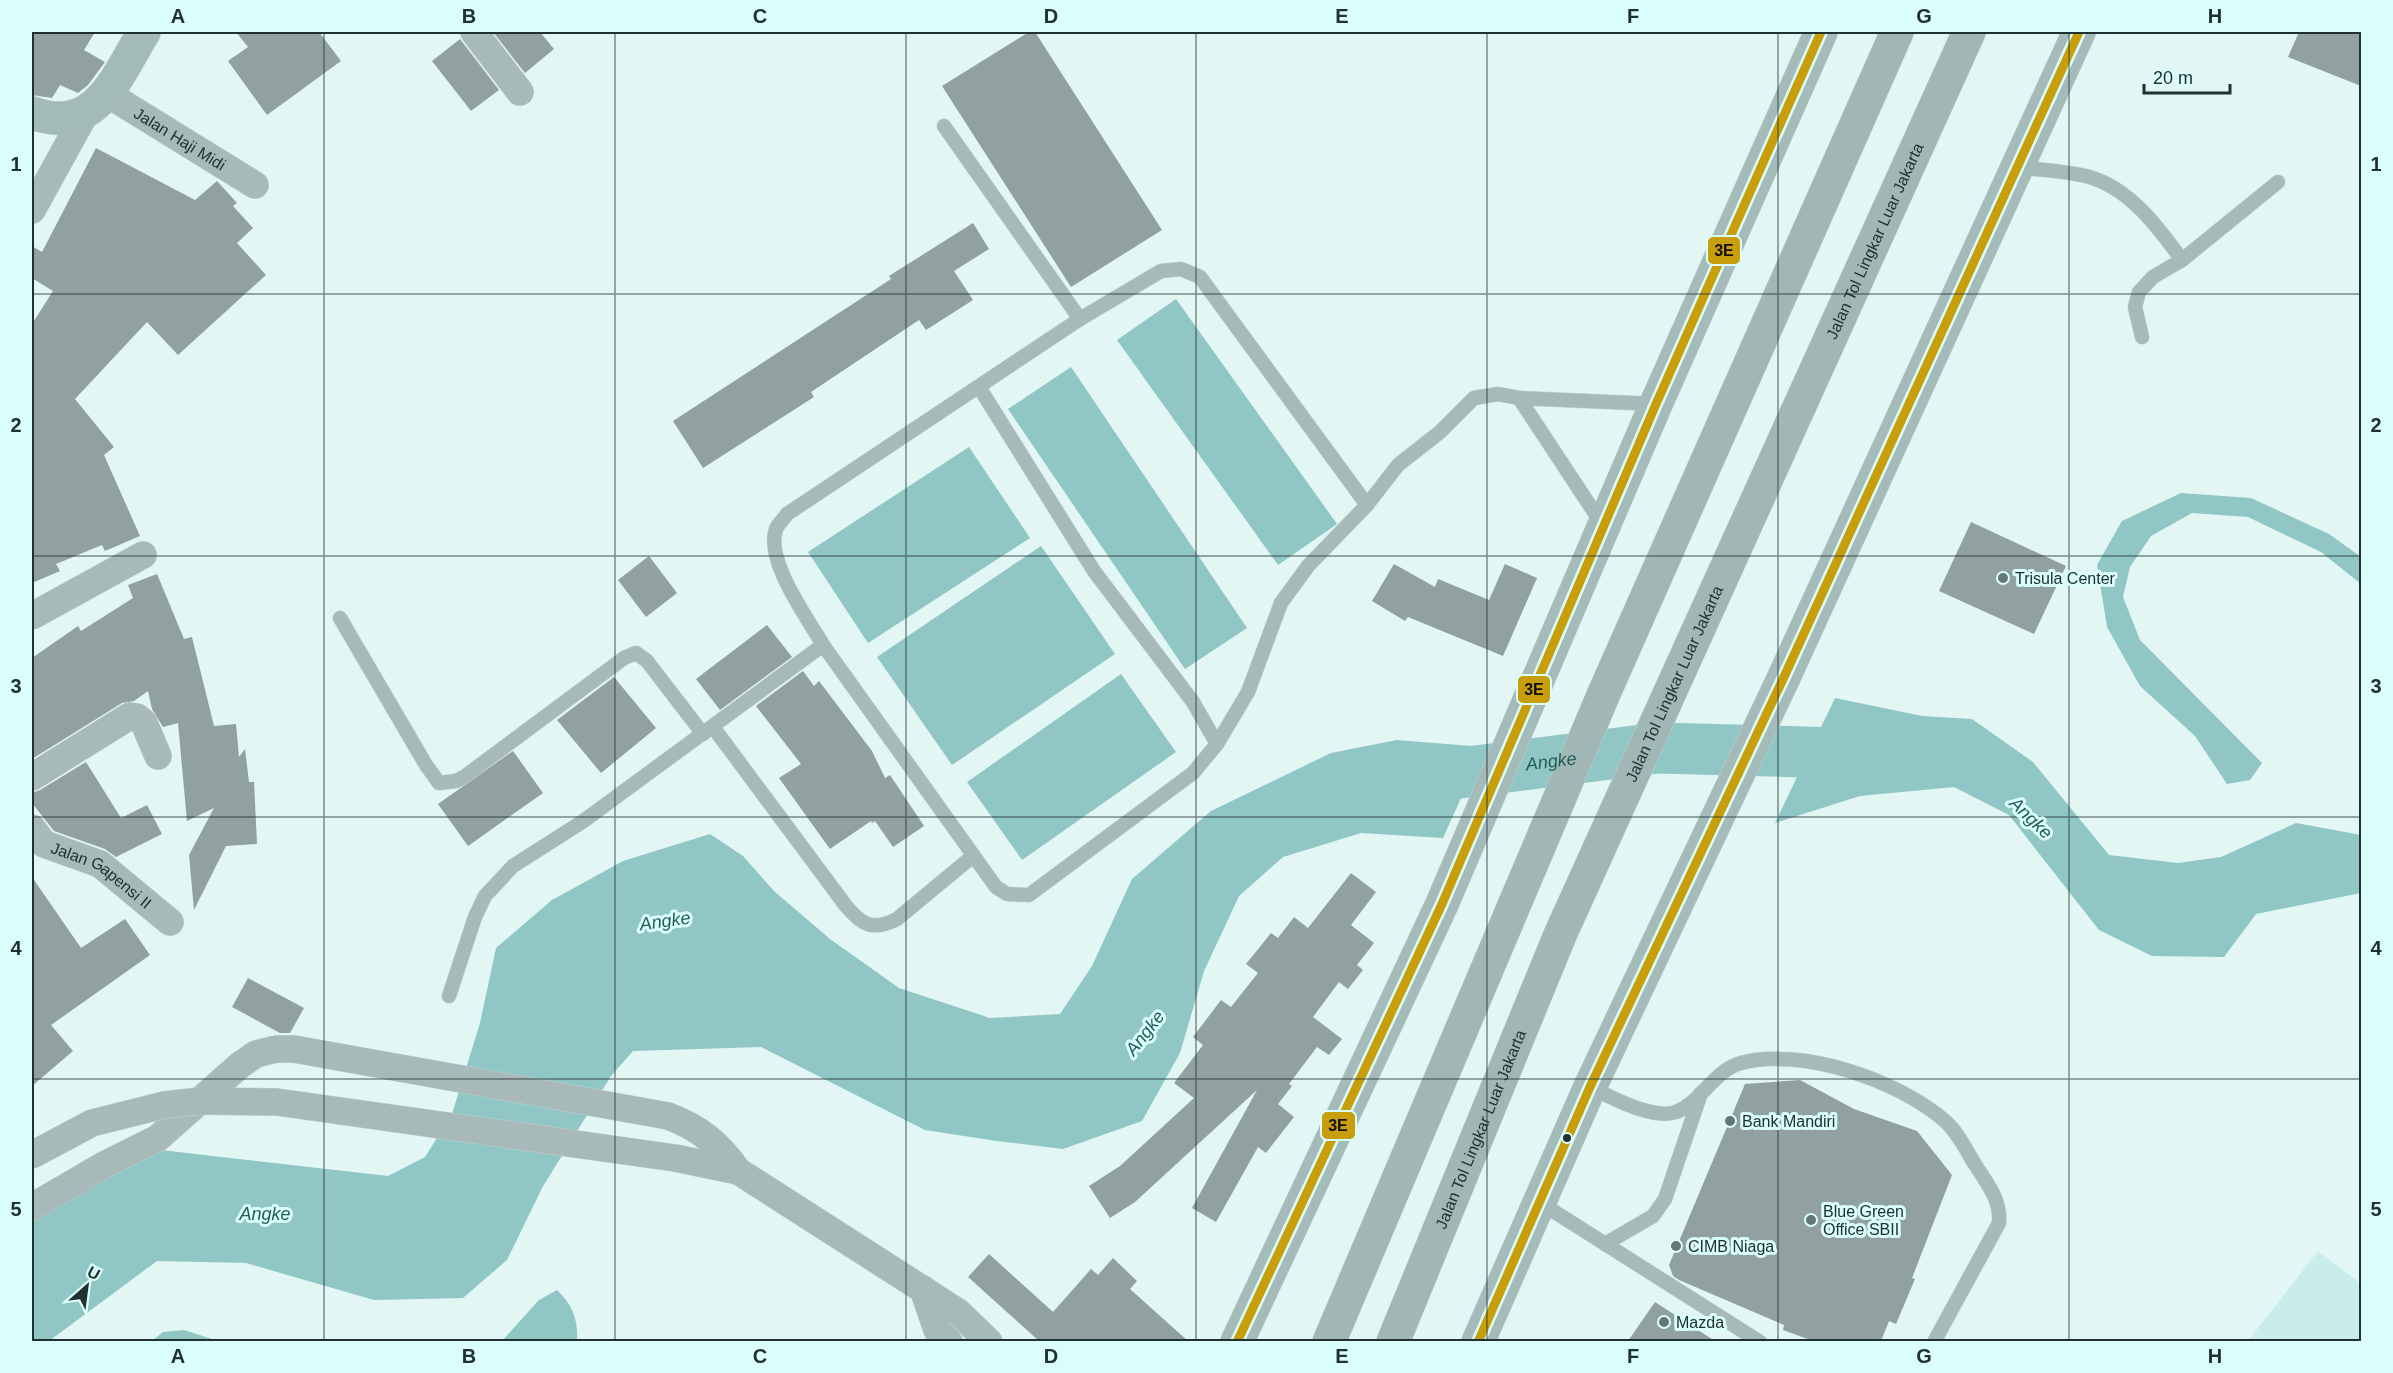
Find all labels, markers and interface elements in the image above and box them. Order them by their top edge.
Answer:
text: A [171,5,185,27]
text: B [462,5,476,27]
text: C [753,5,767,27]
text: D [1044,5,1058,27]
text: E [1335,5,1349,27]
text: F [1627,5,1639,27]
text: G [1916,5,1932,27]
text: H [2208,5,2222,27]
scale bar [2144,57,2230,95]
text: 20 m [2153,68,2193,88]
street label: Jalan Haji Midi [131,105,229,174]
street label: Jalan Tol Lingkar Luar Jakarta [1823,140,1927,342]
text: 1 [10,153,22,175]
text: 1 [2370,153,2382,175]
line badge: 3E [1707,236,1741,265]
text: 3E [1714,242,1734,259]
text: 2 [10,414,22,436]
text: 2 [2370,414,2382,436]
place label: Trisula Center [2015,570,2116,587]
marker: Trisula Center [1996,571,2010,585]
street label: Jalan Tol Lingkar Luar Jakarta [1623,583,1726,784]
text: 3 [10,675,22,697]
line badge: 3E [1517,675,1551,704]
text: 3 [2370,675,2382,697]
text: 3E [1524,681,1544,698]
water label: Angke [1524,748,1578,775]
water label: Angke [2005,792,2056,843]
street label: Jalan Gapensi II [49,839,155,912]
water label: Angke [637,908,692,935]
text: 4 [10,937,22,959]
text: 4 [2370,937,2382,959]
water label: Angke [1121,1007,1169,1060]
street label: Jalan Tol Lingkar Luar Jakarta [1432,1027,1529,1231]
line badge: 3E [1321,1111,1356,1140]
place label: Bank Mandiri [1742,1113,1835,1130]
marker: Bank Mandiri [1723,1114,1737,1128]
text: 3E [1328,1117,1348,1134]
unlabelled marker [1561,1132,1573,1144]
text: 5 [10,1198,22,1220]
text: 5 [2370,1198,2382,1220]
place label: Blue Green Office SBII [1823,1203,1904,1238]
water label: Angke [238,1204,291,1224]
marker: Blue Green Office SBII [1804,1213,1818,1227]
place label: CIMB Niaga [1688,1238,1774,1255]
marker: CIMB Niaga [1669,1239,1683,1253]
north arrow [57,1256,117,1316]
text: U [85,1263,103,1283]
place label: Mazda [1676,1314,1724,1331]
marker: Mazda [1657,1315,1671,1329]
text: A [171,1345,185,1367]
text: B [462,1345,476,1367]
text: C [753,1345,767,1367]
text: D [1044,1345,1058,1367]
text: E [1335,1345,1349,1367]
text: F [1627,1345,1639,1367]
text: G [1916,1345,1932,1367]
text: H [2208,1345,2222,1367]

